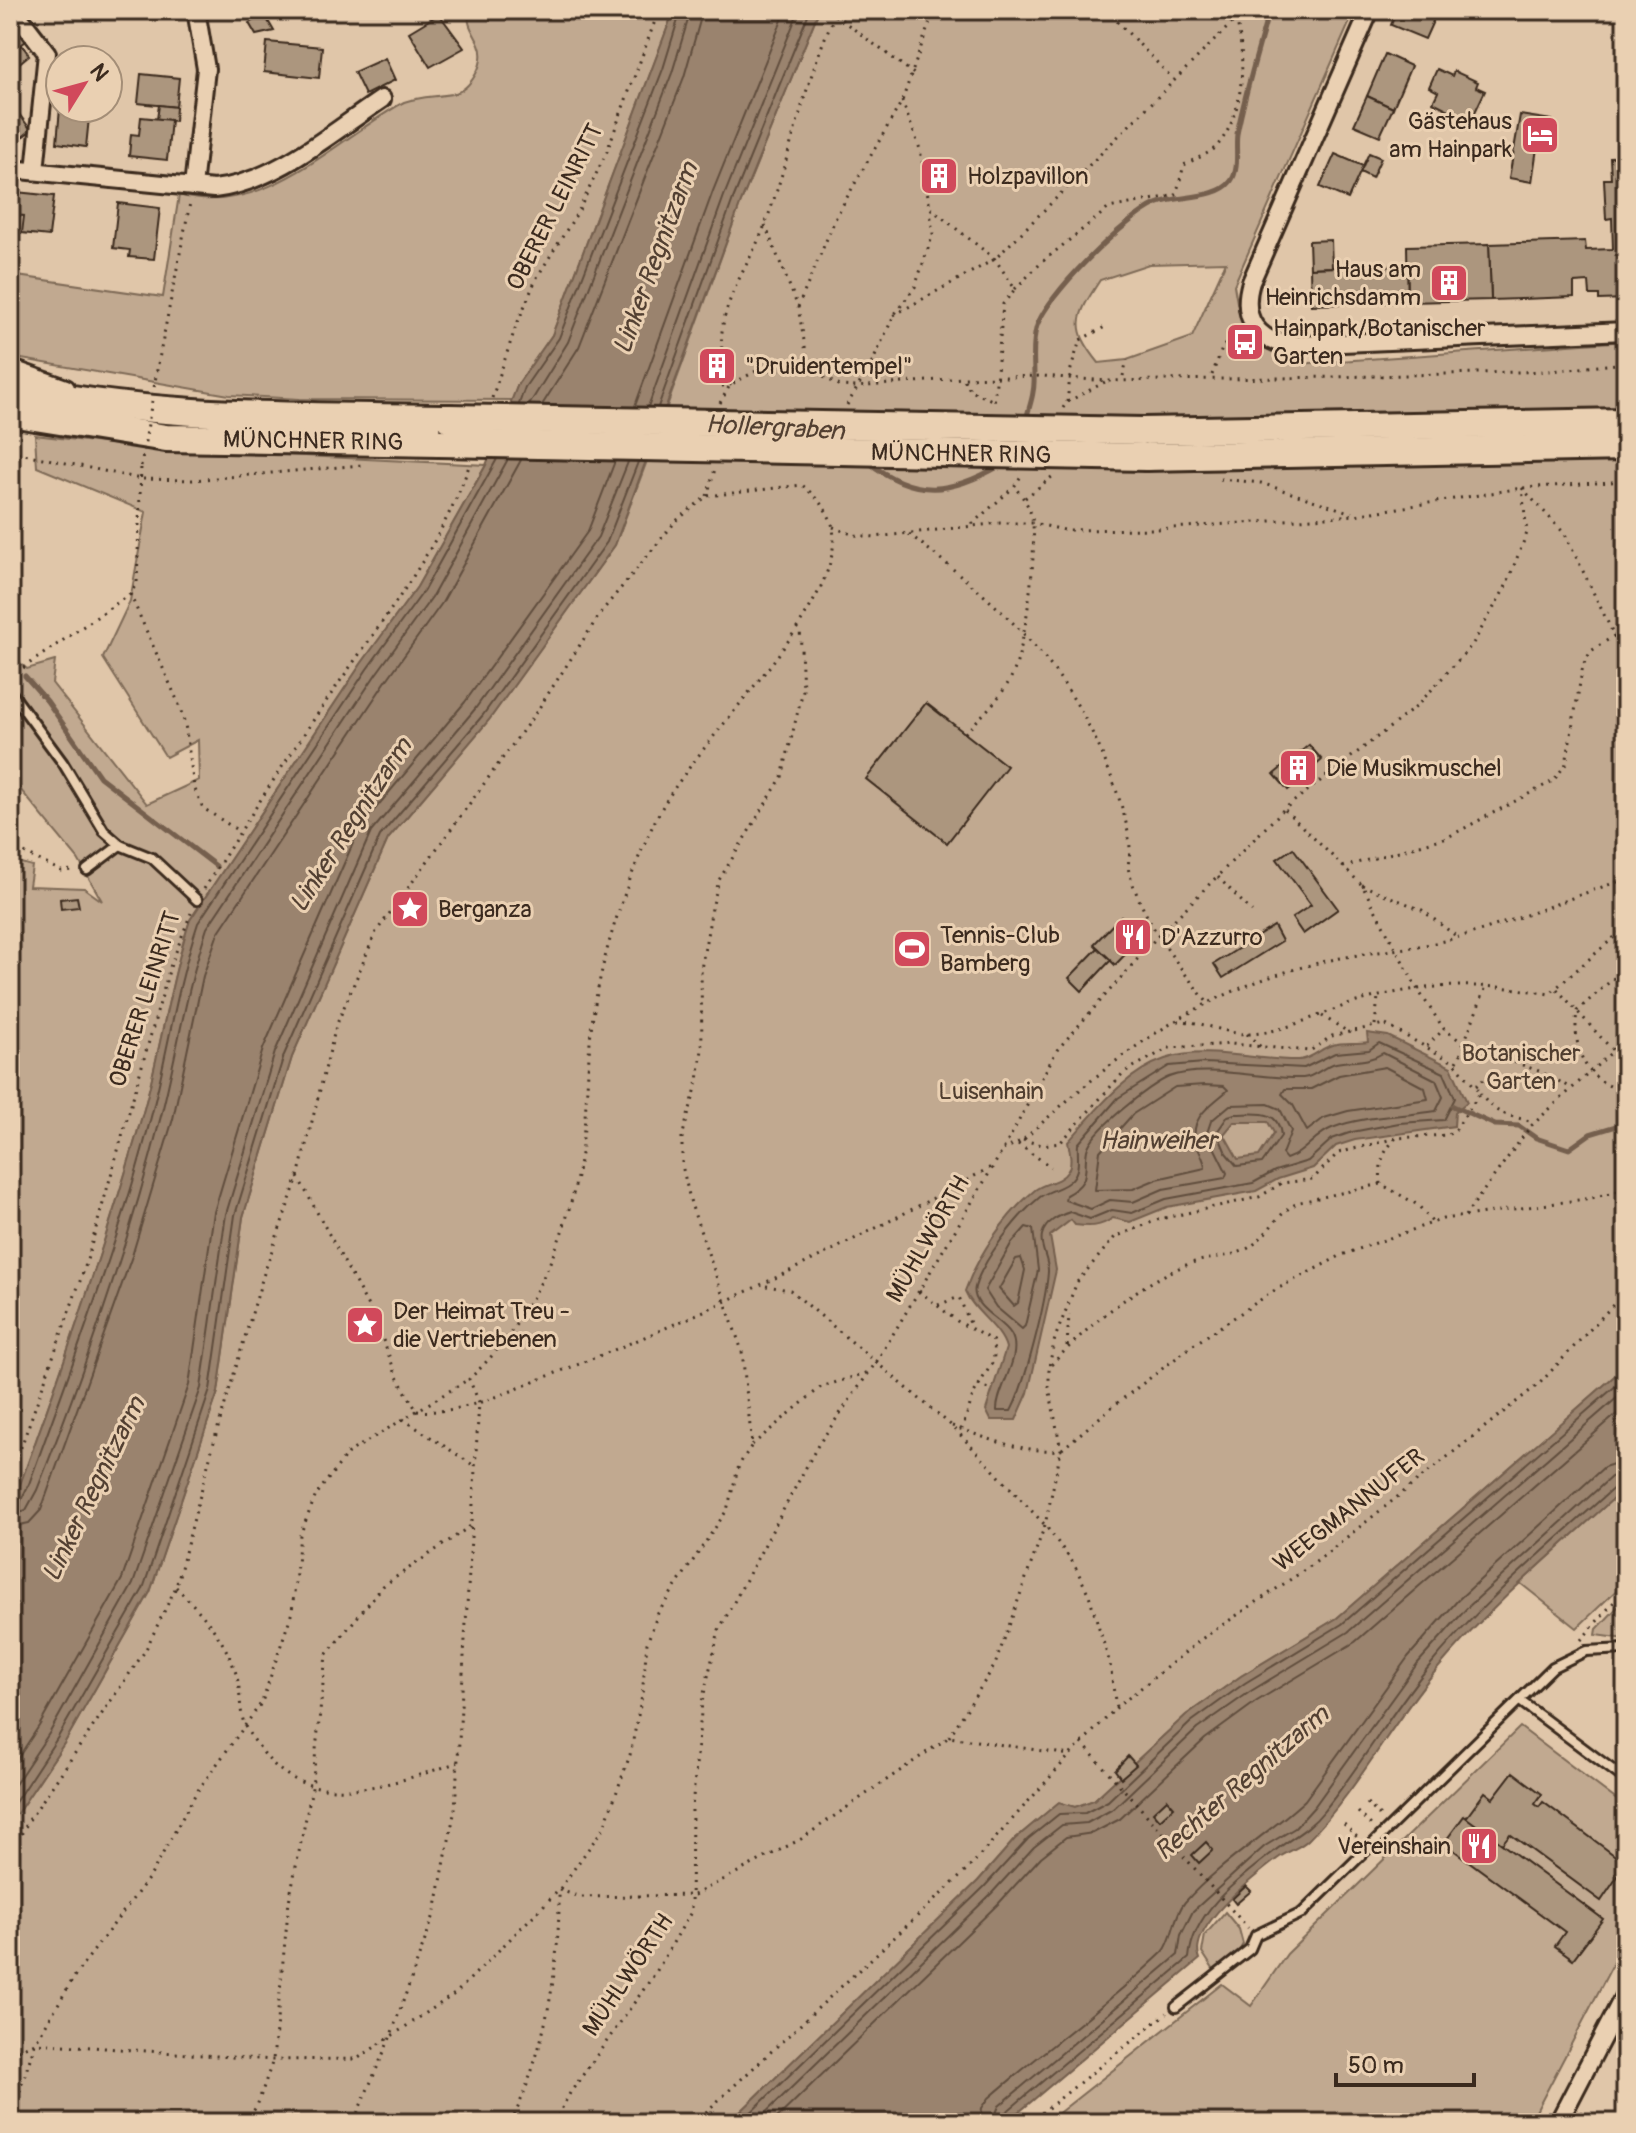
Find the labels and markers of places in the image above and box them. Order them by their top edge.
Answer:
place label: Gästehaus am Hainpark [1389,107,1512,164]
hotel icon: Gästehaus am Hainpark [1519,114,1561,156]
building icon: Holzpavillon [918,155,960,197]
place label: Holzpavillon [967,162,1089,191]
place label: Haus am Heinrichsdamm [1265,255,1421,312]
building icon: Haus am Heinrichsdamm [1428,262,1470,304]
place label: Hainpark/Botanischer Garten [1273,314,1486,371]
bus stop icon: Hainpark/Botanischer Garten [1224,321,1266,363]
building icon: "Druidentempel" [696,345,738,387]
place label: "Druidentempel" [745,352,913,381]
building icon: Die Musikmuschel [1277,747,1319,789]
place label: Die Musikmuschel [1326,754,1502,783]
place icon: Berganza [389,888,431,930]
place label: Berganza [438,895,532,924]
restaurant icon: D'Azzurro [1112,916,1154,958]
place label: Tennis-Club Bamberg [940,921,1060,978]
place label: D'Azzurro [1161,923,1263,952]
sports icon: Tennis-Club Bamberg [891,928,933,970]
place label: Der Heimat Treu - die Vertriebenen [393,1297,570,1354]
place icon: Der Heimat Treu - die Vertriebenen [344,1304,386,1346]
restaurant icon: Vereinshain [1458,1825,1500,1867]
place label: Vereinshain [1337,1832,1451,1861]

